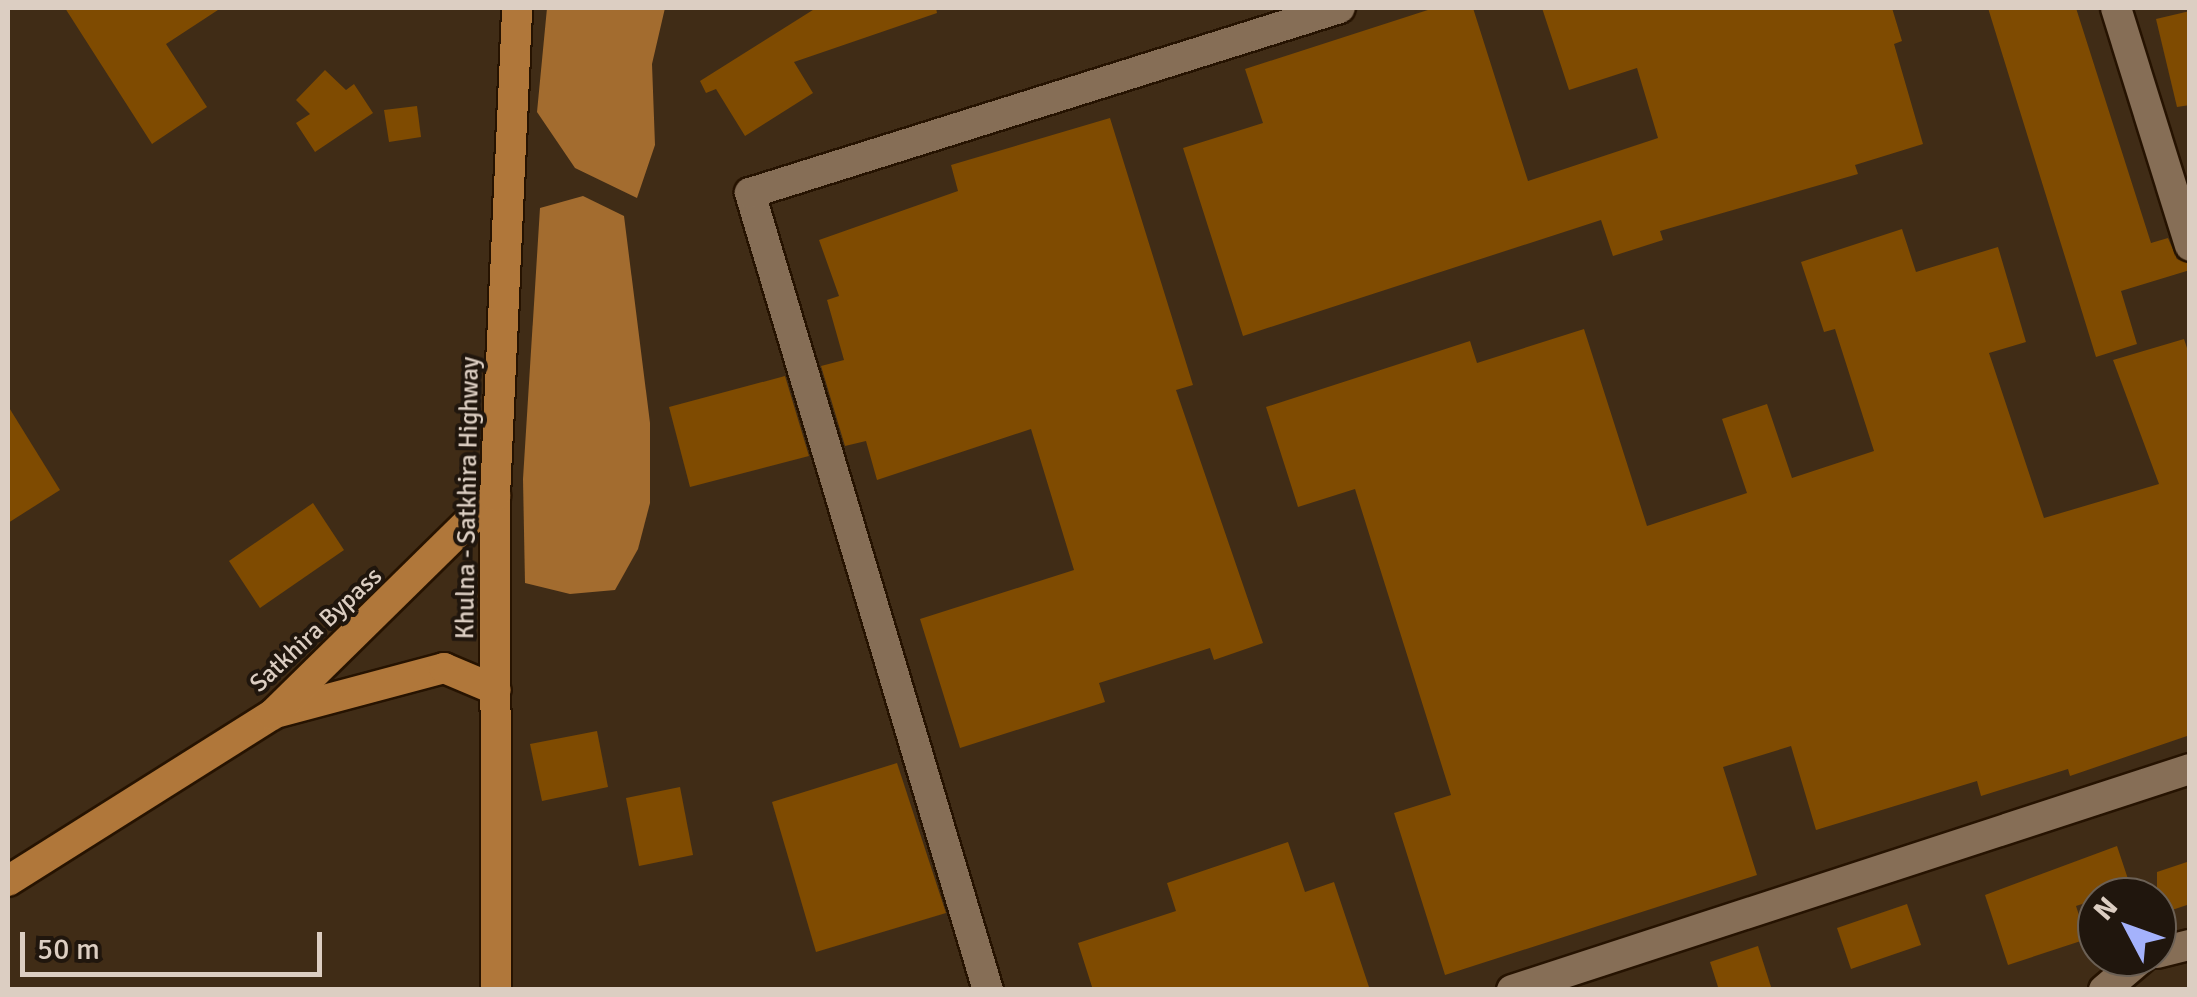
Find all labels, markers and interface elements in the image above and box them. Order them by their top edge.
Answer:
street label: Khulna - Satkhira Highway [451,356,485,640]
street label: Satkhira Bypass [244,561,388,699]
north arrow [2077,877,2177,977]
text: N [2087,890,2125,927]
scale bar [25,912,328,974]
text: 50 m [37,931,100,968]

